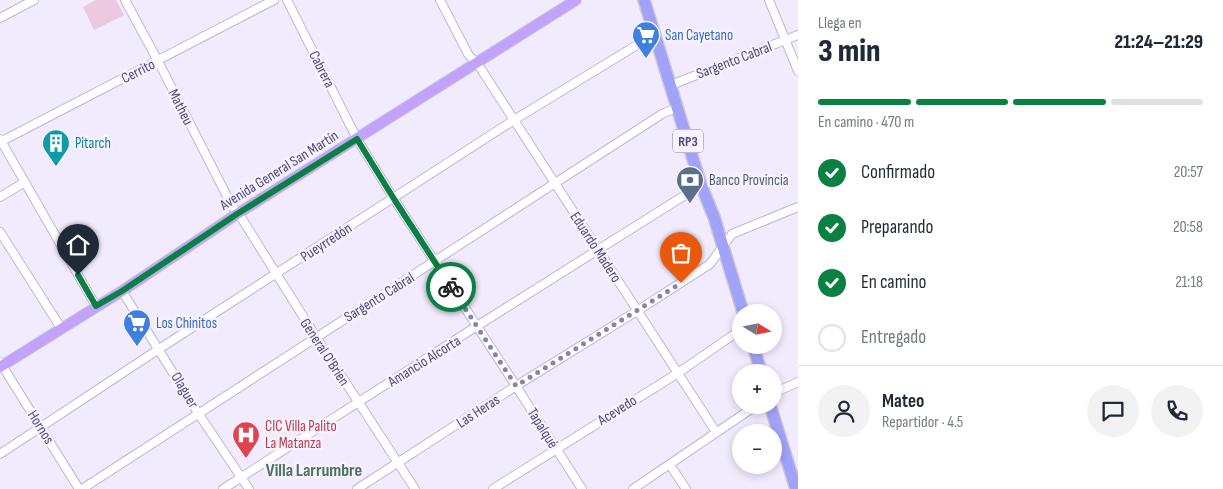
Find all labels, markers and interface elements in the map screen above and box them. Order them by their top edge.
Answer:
text: Llega en [818,14,862,33]
supermarket icon: San Cayetano [631,20,661,59]
place label: San Cayetano [665,26,733,45]
text: 21:24–21:29 [1114,31,1203,54]
text: 3 min [818,32,880,71]
street label: Sargento Cabral [694,37,775,84]
street label: Cabrera [304,48,339,91]
street label: Cerrito [118,55,158,88]
street label: Matheu [163,86,198,128]
text: En camino · 470 m [818,113,914,132]
street label: Avenida General San Martín [215,126,342,215]
building icon: Pitarch [41,128,71,167]
road number: RP3 [673,130,703,152]
place label: Pitarch [75,134,111,153]
icon: check [818,159,846,187]
text: Confirmado [861,161,935,184]
text: 20:57 [1174,163,1203,182]
bank icon: Banco Provincia [675,165,705,204]
place label: Banco Provincia [709,171,789,190]
street label: Eduardo Madero [566,208,625,286]
icon: check [818,214,846,242]
text: Preparando [861,216,933,239]
text: 20:58 [1173,218,1203,237]
street label: Pueyrredón [297,219,356,266]
pin [57,224,99,275]
icon: home [64,231,92,259]
pin [660,232,702,283]
icon: bag [667,239,695,267]
courier [426,262,476,312]
street label: Sargento Cabral [341,268,418,326]
icon: check [818,269,846,297]
text: En camino [861,271,926,294]
icon: bike [437,273,465,301]
text: 21:18 [1175,273,1203,292]
north arrow [732,304,782,354]
map controls [732,304,782,474]
supermarket icon: Los Chinitos [122,308,152,347]
place label: Los Chinitos [156,314,217,333]
street label: General O'Brien [296,315,354,390]
text: Entregado [861,326,926,349]
street label: Amancio Alcorta [384,331,464,392]
button: + [732,364,782,414]
street label: Olaguer [166,369,203,412]
button: person [818,385,870,437]
button: chat [1087,385,1139,437]
button: phone [1151,385,1203,437]
street label: Las Heras [453,390,504,432]
text: Mateo [882,390,924,413]
street label: Acevedo [593,391,640,430]
street label: Tapalqué [523,404,562,452]
street label: Hornos [23,407,58,448]
text: Repartidor · 4.5 [882,413,963,432]
place label: CIC Villa Palito La Matanza [265,417,337,453]
hospital icon: CIC Villa Palito La Matanza [231,420,261,459]
button: − [732,424,782,474]
district label: Villa Larrumbre [266,460,362,481]

